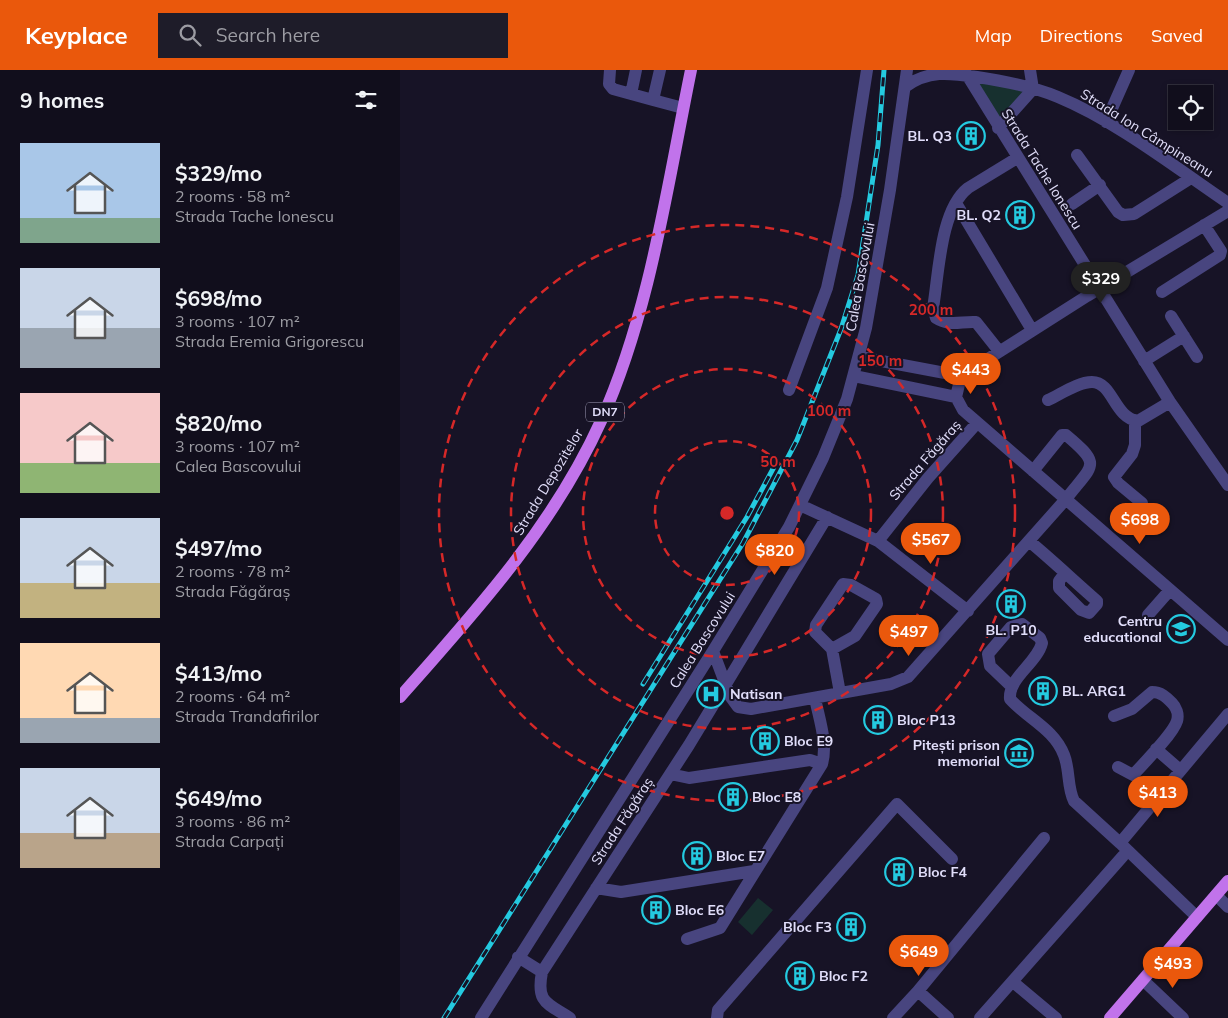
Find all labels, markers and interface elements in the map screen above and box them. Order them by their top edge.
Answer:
search box [158,13,508,58]
text: Keyplace [25,20,128,50]
icon: search [176,21,204,49]
text: Search here [216,23,320,47]
text: Map [975,24,1012,47]
text: Directions [1040,24,1123,47]
text: Saved [1151,24,1203,47]
street label: Strada Ion Câmpineanu [1077,85,1217,181]
map controls [1168,85,1213,130]
button: locate [1168,85,1213,130]
icon: filters [352,86,380,114]
text: 9 homes [20,87,104,113]
street label: Strada Tache Ionescu [998,105,1086,233]
building icon: BL. Q3 [956,121,986,151]
place label: BL. Q3 [908,127,952,145]
text: $329/mo [175,160,262,186]
icon: home [60,163,120,223]
text: 2 rooms · 58 m² [175,186,290,206]
building icon: BL. Q2 [1005,200,1035,230]
text: Strada Tache Ionescu [175,206,334,226]
place label: BL. Q2 [957,206,1001,224]
street label: Calea Bascovului [842,221,878,333]
pin: $329 [1071,262,1131,304]
text: $329 [1082,268,1120,288]
text: $698/mo [175,285,262,311]
icon: home [60,288,120,348]
text: 200 m [909,300,953,319]
text: 3 rooms · 107 m² [175,311,300,331]
text: Strada Eremia Grigorescu [175,331,364,351]
text: 150 m [858,351,902,370]
pin: $443 [941,352,1001,395]
text: $443 [952,359,990,379]
text: 100 m [807,401,851,420]
road number: DN7 [586,402,624,422]
text: $820/mo [175,410,262,436]
icon: home [60,413,120,473]
street label: Strada Făgăraș [885,416,965,504]
street label: Strada Depozitelor [509,425,587,539]
text: 3 rooms · 107 m² [175,436,300,456]
text: 50 m [760,452,796,471]
text: Calea Bascovului [175,456,301,476]
pin: $698 [1110,502,1170,545]
centre of rings [718,504,736,522]
text: $698 [1121,509,1159,529]
pin: $567 [901,522,961,565]
text: $567 [912,529,950,549]
pin: $820 [745,534,805,576]
text: $497/mo [175,535,262,561]
icon: home [60,538,120,598]
text: $820 [756,540,794,560]
text: 2 rooms · 78 m² [175,561,290,581]
text: Strada Făgăraș [175,581,290,601]
street label: Calea Bascovului [665,588,739,692]
building icon: BL. P10 [996,589,1026,619]
place label: Centru educational [1084,612,1162,646]
pin: $497 [879,614,939,657]
school or university icon: Centru educational [1166,614,1196,644]
text: $497 [890,621,928,641]
place label: BL. P10 [985,621,1037,639]
text: $413/mo [175,660,262,686]
icon: home [60,663,120,723]
building icon: BL. ARG1 [1028,676,1058,706]
hospital icon: Natisan [696,679,726,709]
place label: BL. ARG1 [1062,682,1126,700]
place label: Natisan [730,685,782,703]
text: 2 rooms · 64 m² [175,686,290,706]
building icon: Bloc P13 [863,705,893,735]
text: Strada Trandafirilor [175,706,319,726]
place label: Bloc P13 [897,711,956,729]
building icon: Bloc E9 [750,726,780,756]
place label: Bloc E9 [784,732,833,750]
place label: Pitești prison memorial [913,736,1000,770]
museum icon: Pitești prison memorial [1004,738,1034,768]
street label: Strada Făgăraș [587,774,657,868]
pin: $413 [1128,776,1188,818]
building icon: Bloc E8 [718,782,748,812]
text: $413 [1139,782,1177,802]
text: $649/mo [175,785,262,811]
icon: home [60,788,120,848]
place label: Bloc E8 [752,788,801,806]
text: 3 rooms · 86 m² [175,811,290,831]
text: Strada Carpați [175,831,284,851]
building icon: Bloc E7 [682,841,712,871]
place label: Bloc E7 [716,847,765,865]
building icon: Bloc F4 [884,857,914,887]
place label: Bloc F4 [918,863,968,881]
building icon: Bloc E6 [641,895,671,925]
place label: Bloc E6 [675,901,724,919]
building icon: Bloc F3 [836,912,866,942]
place label: Bloc F3 [783,918,832,936]
pin: $649 [889,934,949,977]
text: $649 [900,941,938,961]
pin: $493 [1143,946,1203,989]
text: $493 [1154,953,1192,973]
building icon: Bloc F2 [785,961,815,991]
place label: Bloc F2 [819,967,868,985]

